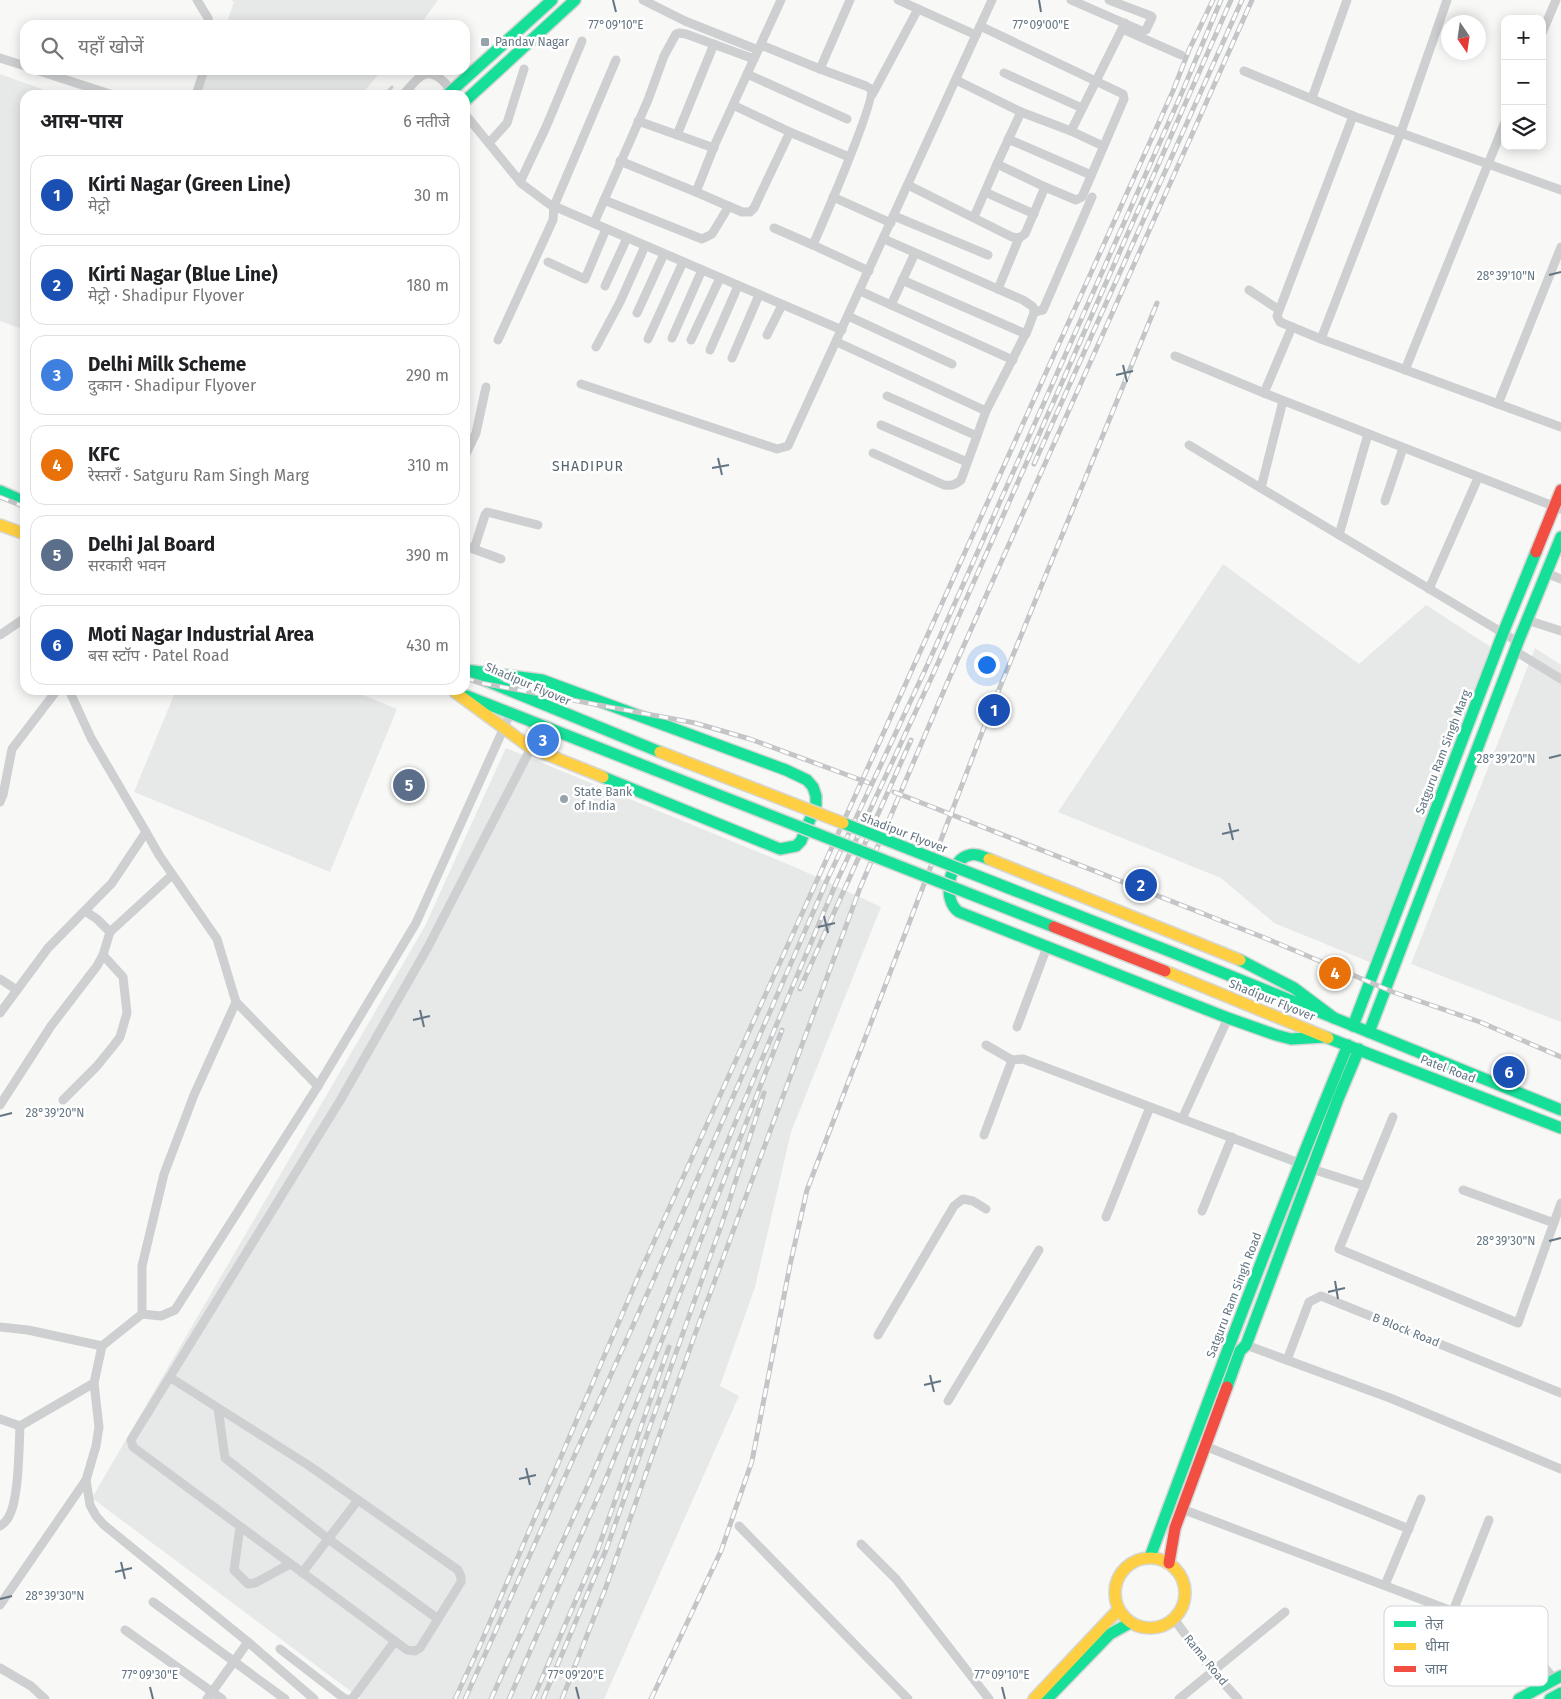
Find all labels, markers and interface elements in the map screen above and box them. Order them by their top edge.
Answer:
north arrow [1441,15,1486,60]
map controls [1501,15,1546,150]
button: + [1501,15,1546,60]
text: 77°09'10"E [588,18,644,32]
text: 77°09'00"E [1013,18,1069,32]
search box [20,20,470,75]
icon: search [38,34,66,62]
text: यहाँ खोजें [78,35,144,58]
place label: Pandav Nagar [495,35,570,49]
marker: Pandav Nagar [479,36,491,48]
button: − [1501,60,1546,105]
button: layers [1501,105,1546,150]
text: आस-पास [40,108,123,134]
text: 6 नतीजे [403,112,450,131]
text: Kirti Nagar (Green Line) [88,173,290,196]
text: 1 [53,186,61,205]
text: 30 m [414,186,449,205]
text: मेट्रो [88,196,110,215]
text: Kirti Nagar (Blue Line) [88,263,278,286]
text: 28°39'10"N [1477,269,1535,283]
text: 2 [53,276,61,295]
text: 180 m [406,276,449,295]
text: मेट्रो · Shadipur Flyover [88,286,244,305]
text: Delhi Milk Scheme [88,353,246,376]
text: 3 [53,366,61,385]
text: 290 m [406,366,449,385]
text: दुकान · Shadipur Flyover [88,376,256,395]
text: KFC [88,443,120,466]
text: 4 [52,456,62,475]
text: 310 m [408,456,449,475]
district label: SHADIPUR [552,458,624,475]
text: रेस्तराँ · Satguru Ram Singh Marg [88,466,309,485]
text: Delhi Jal Board [88,533,215,556]
text: 5 [53,546,61,565]
text: 390 m [406,546,449,565]
text: सरकारी भवन [88,556,166,575]
text: Moti Nagar Industrial Area [88,623,314,646]
text: 6 [52,636,62,655]
text: 430 m [406,636,449,655]
text: बस स्टॉप · Patel Road [88,646,229,665]
your location [974,652,1000,678]
street label: Shadipur Flyover [483,660,573,708]
street label: Satguru Ram Singh Marg [1413,687,1473,816]
pin: 1 [978,691,1010,729]
pin: 3 [527,721,559,759]
text: 28°39'20"N [1476,752,1536,766]
pin: 5 [393,766,425,804]
place label: State Bank of India [574,785,633,813]
marker: State Bank of India [558,793,570,805]
street label: Shadipur Flyover [859,810,950,856]
pin: 2 [1125,866,1157,904]
pin: 4 [1319,954,1351,992]
street label: Shadipur Flyover [1227,976,1317,1024]
street label: Patel Road [1418,1052,1478,1086]
pin: 6 [1493,1053,1525,1091]
text: 28°39'20"N [25,1106,85,1120]
street label: Satguru Ram Singh Road [1204,1230,1264,1360]
text: 28°39'30"N [1476,1234,1536,1248]
street label: B Block Road [1370,1310,1442,1350]
text: 28°39'30"N [25,1589,85,1603]
legend [1384,1606,1548,1686]
text: तेज़ [1425,1615,1444,1633]
street label: Rama Road [1181,1632,1231,1688]
text: धीमा [1425,1638,1450,1655]
text: जाम [1425,1661,1448,1678]
text: 77°09'30"E [122,1668,178,1682]
text: 77°09'20"E [548,1668,604,1682]
text: 77°09'10"E [974,1668,1030,1682]

